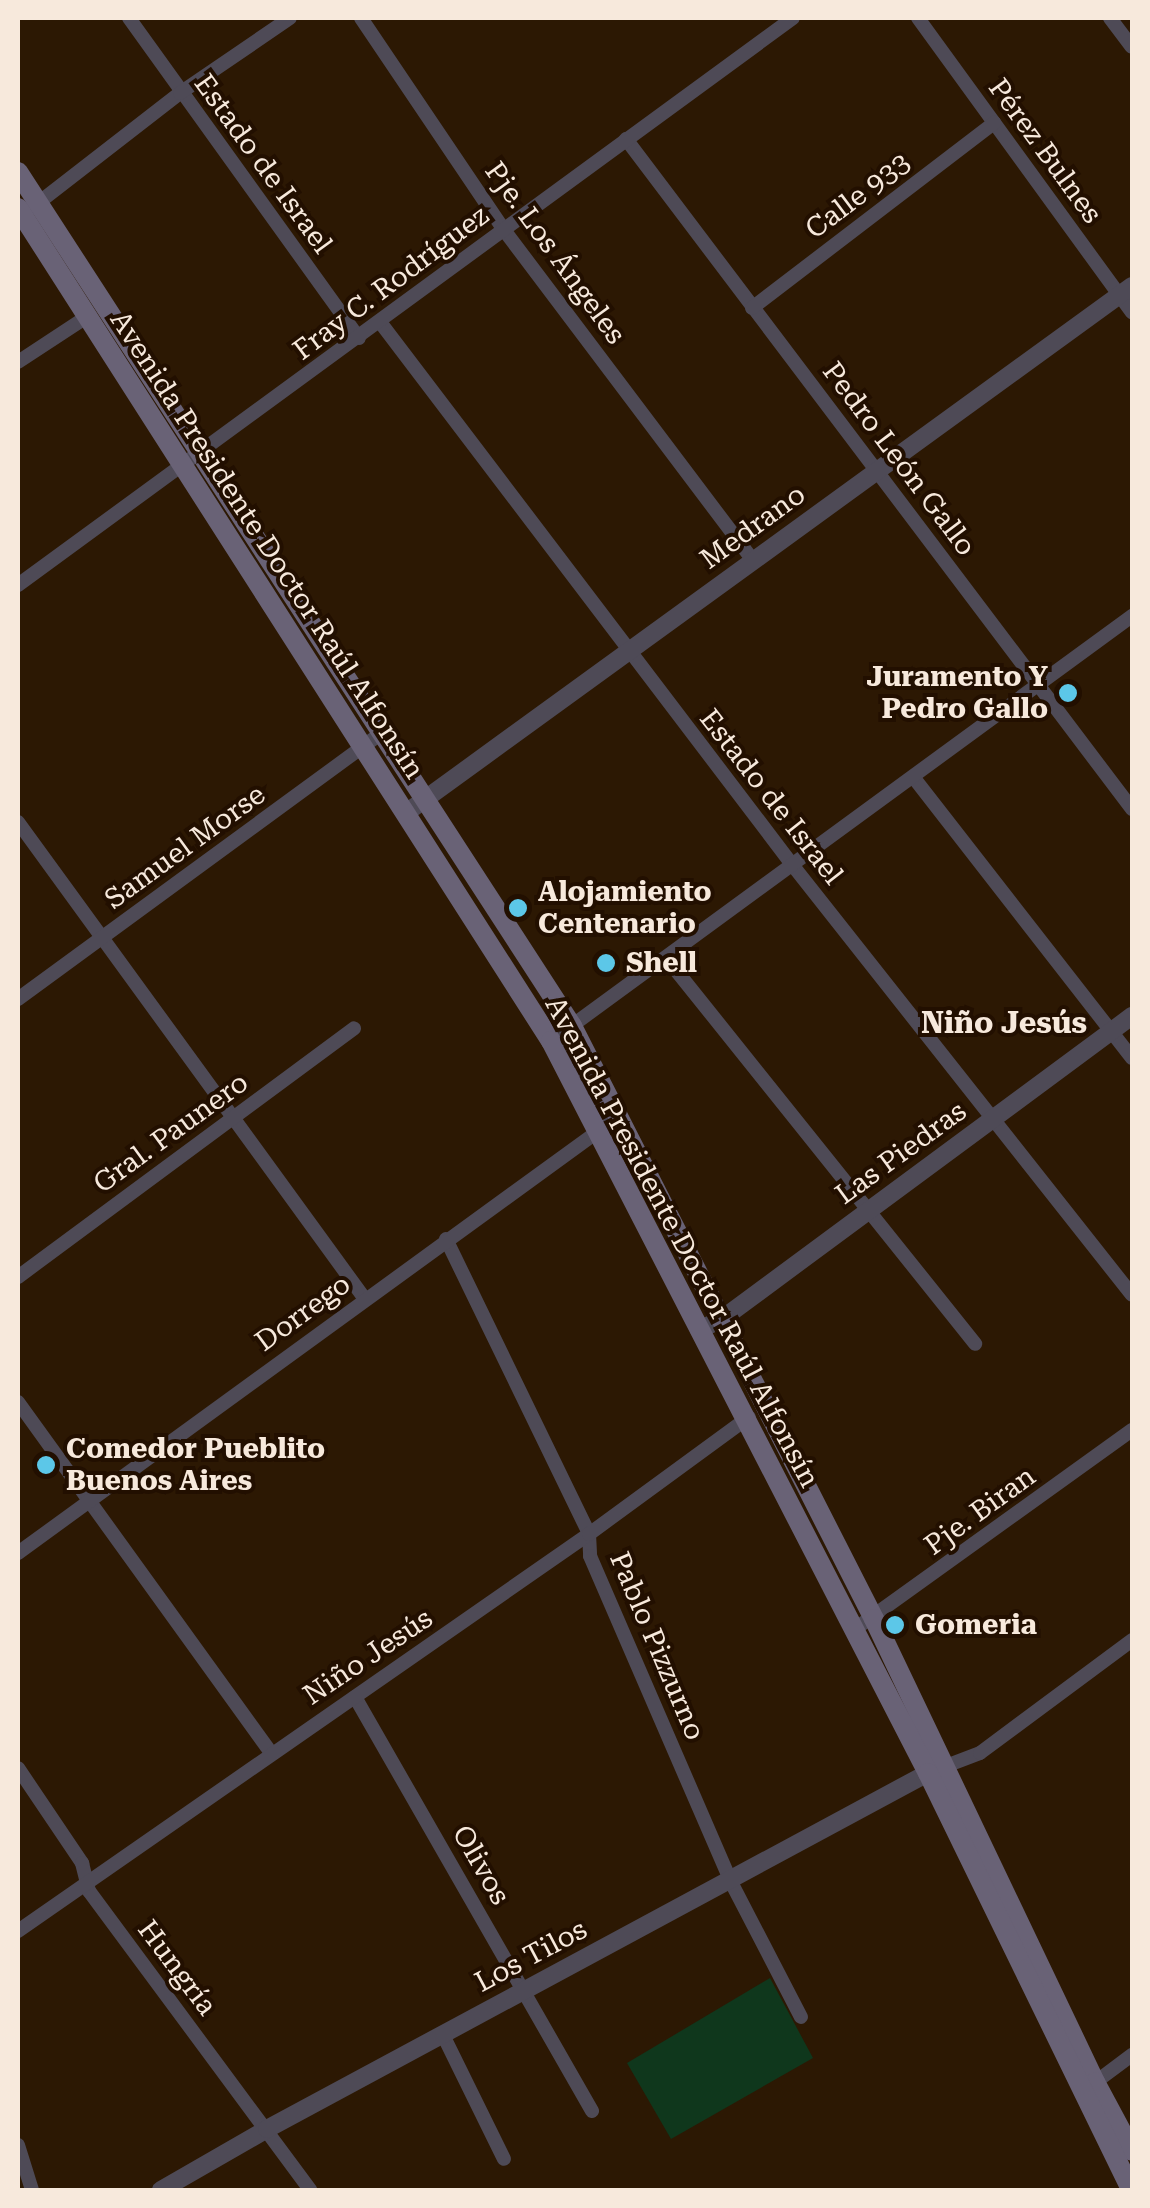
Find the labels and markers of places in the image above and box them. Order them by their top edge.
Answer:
place label: Juramento Y Pedro Gallo [866,660,1048,726]
marker: Juramento Y Pedro Gallo [1057,682,1079,704]
place label: Alojamiento Centenario [538,875,711,941]
marker: Alojamiento Centenario [507,897,529,919]
place label: Shell [626,946,697,980]
marker: Shell [595,952,617,974]
place label: Comedor Pueblito Buenos Aires [66,1432,325,1498]
marker: Comedor Pueblito Buenos Aires [35,1454,57,1476]
place label: Gomeria [915,1608,1037,1642]
marker: Gomeria [884,1614,906,1636]

